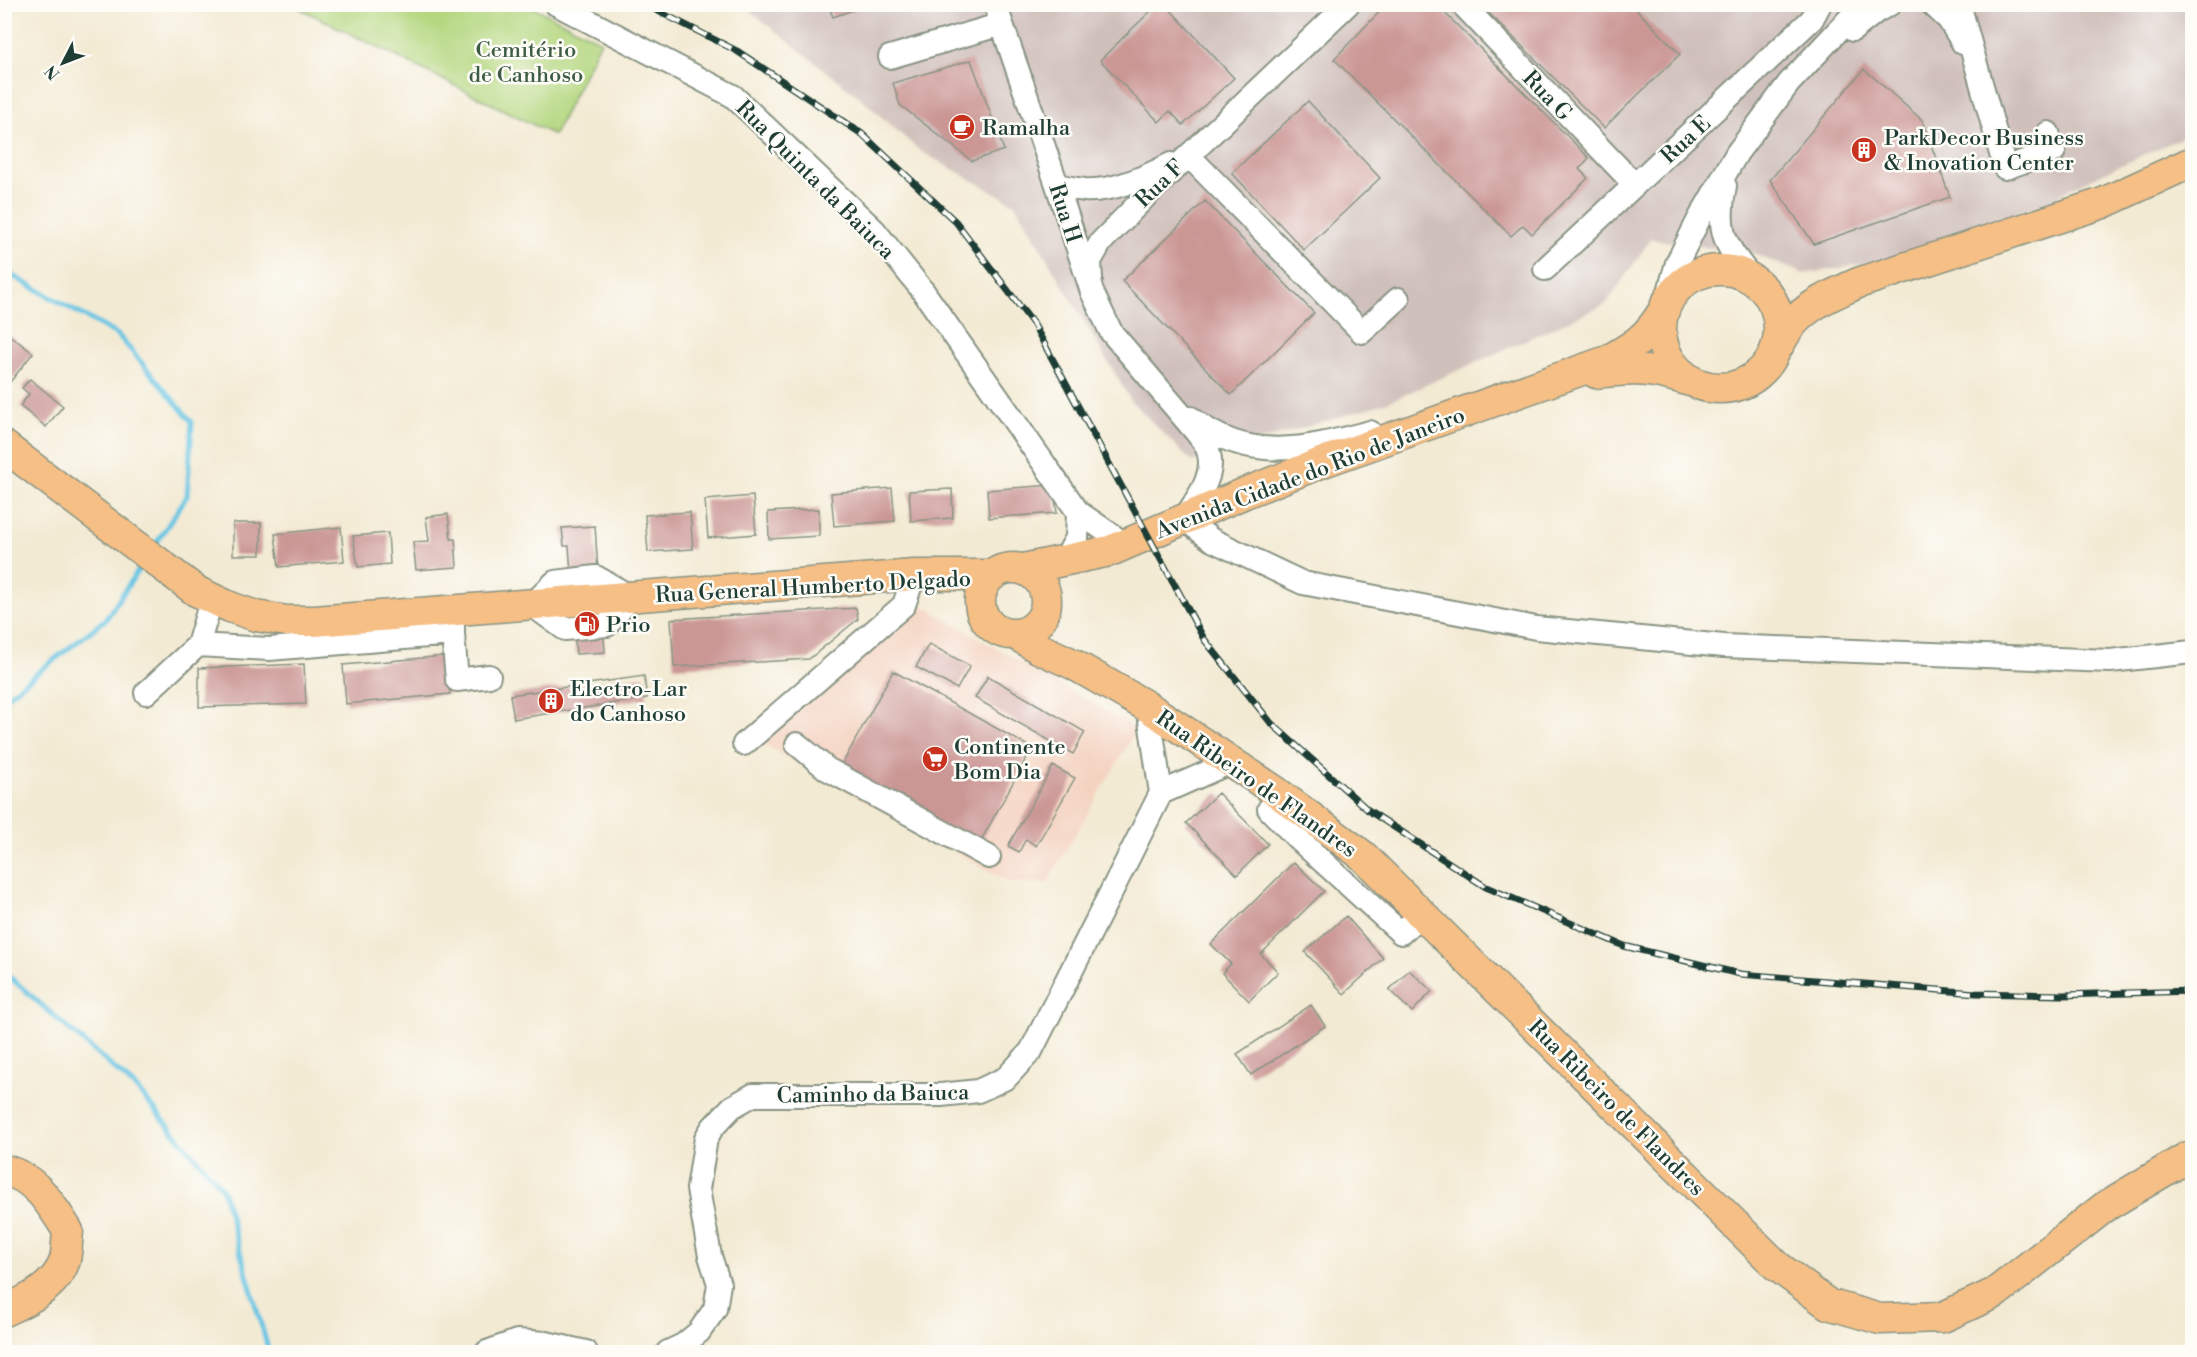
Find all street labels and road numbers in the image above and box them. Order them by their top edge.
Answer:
street label: Rua G [1517,65,1577,127]
street label: Rua Quinta da Baiuca [730,95,901,266]
street label: Rua E [1655,110,1717,170]
street label: Rua F [1130,154,1190,214]
street label: Rua H [1042,180,1087,247]
street label: Avenida Cidade do Rio de Janeiro [1151,402,1469,545]
street label: Rua General Humberto Delgado [654,566,972,609]
street label: Rua Ribeiro de Flandres [1151,705,1362,864]
street label: Rua Ribeiro de Flandres [1522,1014,1710,1202]
street label: Caminho da Baiuca [776,1079,970,1110]

